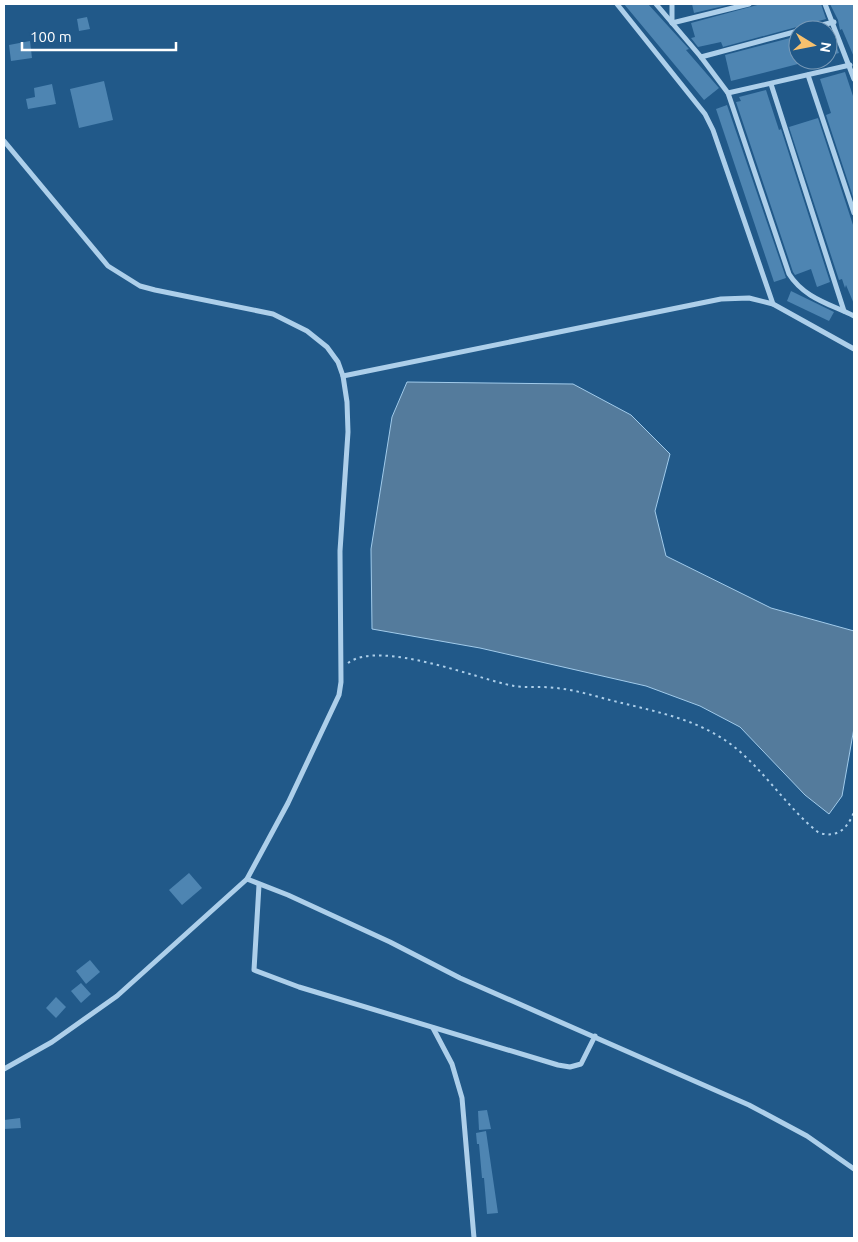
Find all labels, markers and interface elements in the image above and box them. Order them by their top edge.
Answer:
scale bar [22,20,176,52]
north arrow [788,20,838,70]
text: 100 m [30,28,72,45]
text: N [817,41,835,54]

